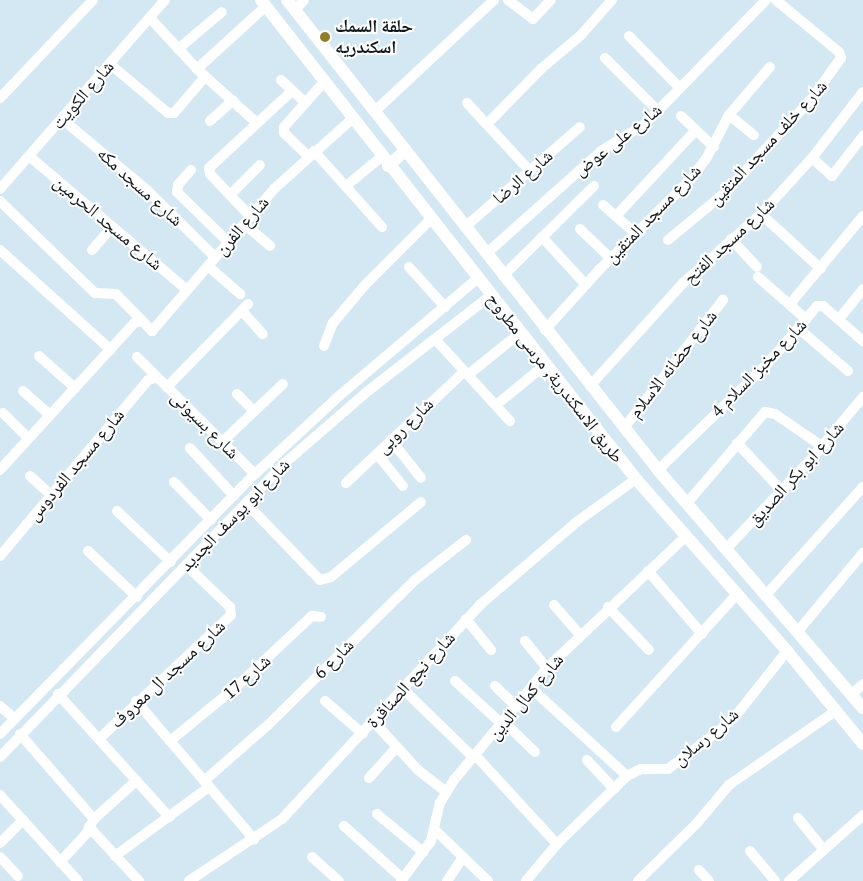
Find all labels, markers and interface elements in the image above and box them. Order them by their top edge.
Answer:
place label: حلقة السمك اسكندريه [335,16,413,58]
marker: حلقة السمك اسكندريه [319,31,331,43]
street label: شارع الكويت [47,56,119,134]
street label: شارع خلف مسجد المتقين [704,76,832,210]
street label: شارع على عوض [570,99,666,181]
street label: شارع مسجد مكه [93,143,187,231]
street label: شارع الرضا [489,145,557,209]
street label: شارع مسجد المتقين [600,160,706,268]
street label: شارع مسجد الحرمين [49,171,167,275]
street label: شارع الفرن [210,192,274,260]
street label: شارع مسجد الفتح [679,193,779,289]
street label: طريق الاسكندرية, مرسى مطروح [482,289,628,467]
street label: شارع حضانه الاسلام [624,306,722,422]
street label: شارع مخبز السلام 4 [707,314,811,422]
street label: شارع بسيونى [166,386,244,464]
street label: شارع روبى [372,394,438,458]
street label: شارع مسجد الفردوس [23,405,129,525]
street label: شارع ابو بكر الصديق [743,417,849,531]
street label: شارع ابو يوسف الجديد [176,454,294,576]
street label: شارع مسجد ال معروف [106,615,230,733]
street label: شارع نجع الصناقرة [362,627,460,733]
street label: شارع 6 [310,635,358,683]
street label: شارع كمال الدين [484,649,568,745]
street label: شارع 17 [219,650,275,704]
street label: شارع رسلان [669,703,743,771]

